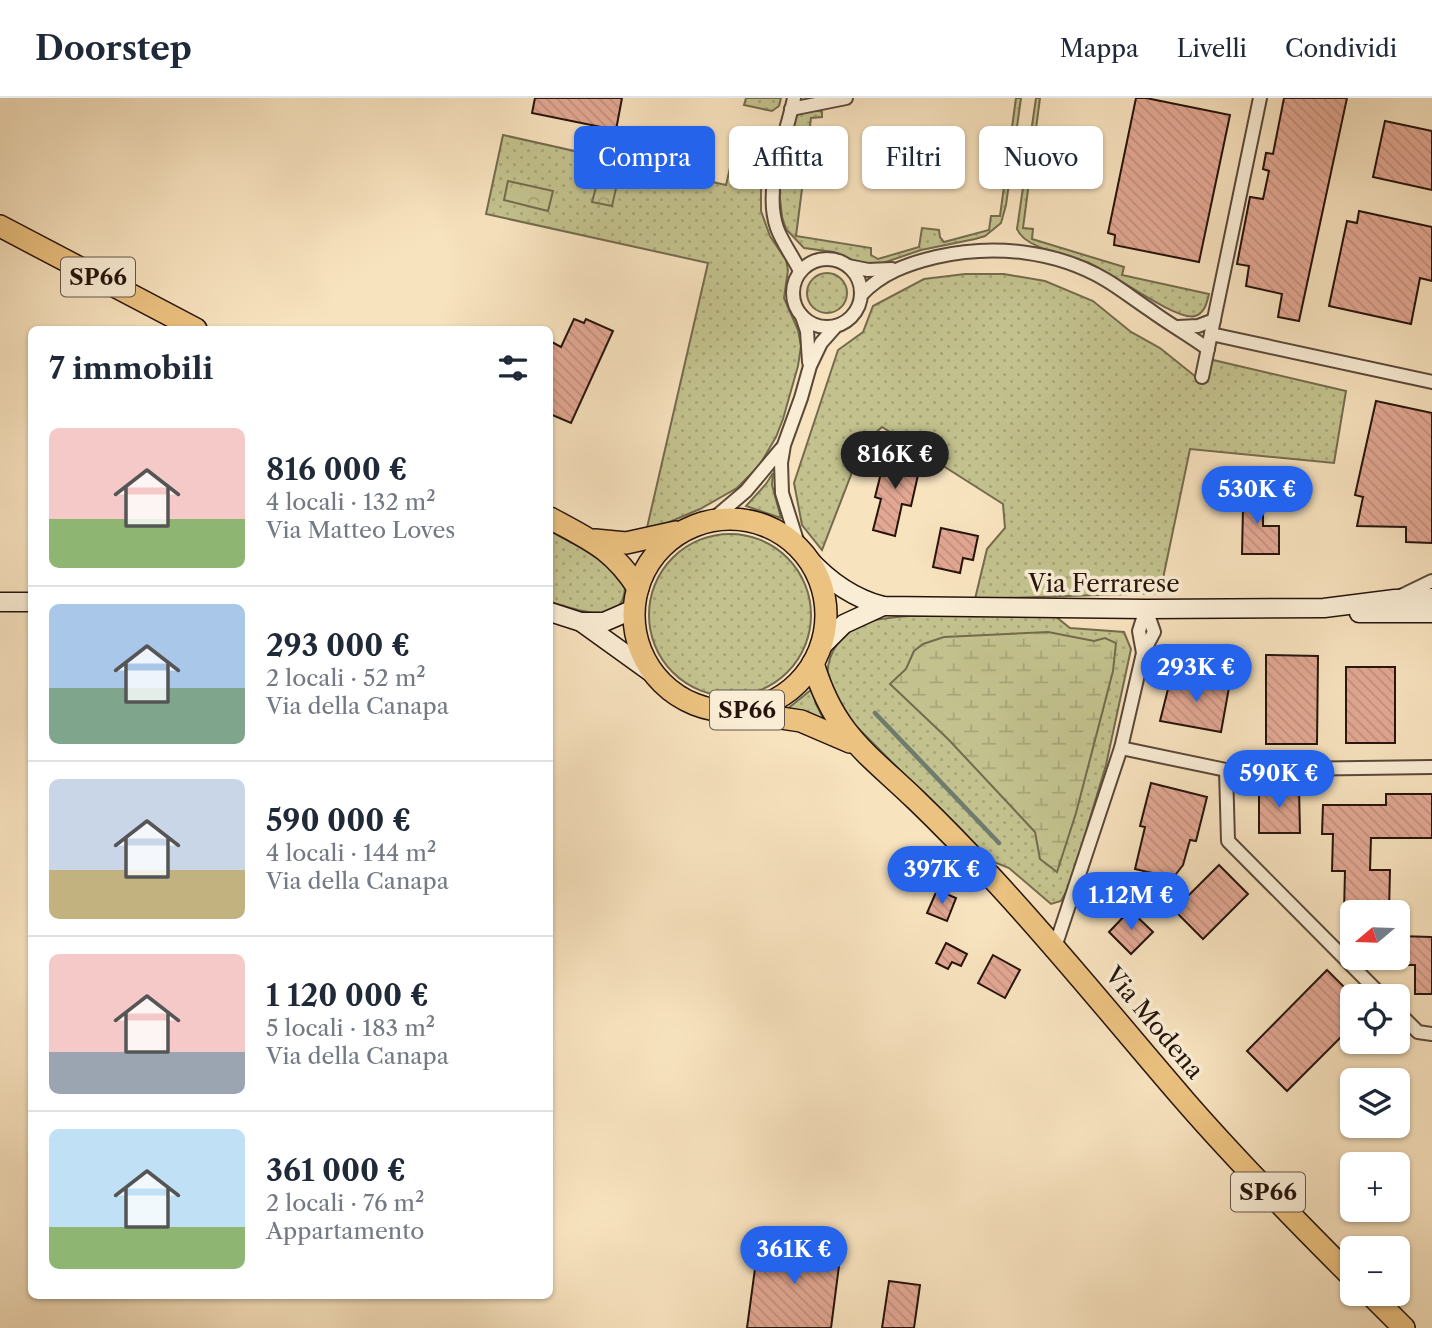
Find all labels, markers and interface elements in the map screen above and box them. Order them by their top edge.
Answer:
text: Doorstep [35,28,192,69]
text: Mappa [1060,34,1139,63]
text: Livelli [1177,34,1247,63]
text: Condividi [1285,34,1397,63]
chip: Compra [574,126,715,189]
chip: Affitta [729,126,848,189]
chip: Filtri [862,126,965,189]
chip: Nuovo [979,126,1103,189]
road number: SP66 [61,258,135,296]
icon: filters [494,349,532,387]
text: 7 immobili [49,350,213,387]
pin: 816K € [838,432,952,491]
text: 816K € [857,440,933,468]
text: 816 000 € [266,451,407,488]
icon: home [105,456,189,540]
pin: 530K € [1200,466,1314,526]
text: 530K € [1218,475,1296,503]
text: 4 locali · 132 m² [266,488,436,516]
text: Via Matteo Loves [266,516,455,544]
street label: Via Ferrarese [1027,569,1180,598]
text: 293 000 € [266,627,410,664]
icon: home [105,632,189,716]
pin: 293K € [1139,644,1253,704]
text: 293K € [1157,653,1235,681]
text: 2 locali · 52 m² [266,664,426,692]
road number: SP66 [710,690,784,730]
text: Via della Canapa [266,692,449,720]
pin: 590K € [1222,750,1336,810]
text: 590K € [1239,759,1319,787]
text: 590 000 € [266,802,411,839]
icon: home [105,807,189,891]
text: 4 locali · 144 m² [266,839,436,867]
pin: 397K € [885,846,999,906]
text: 397K € [904,855,980,883]
text: Via della Canapa [266,867,449,895]
pin: 1.12M € [1066,872,1196,932]
text: 1.12M € [1088,881,1174,909]
north arrow [1340,900,1410,970]
map controls [1340,900,1410,1306]
street label: Via Modena [1098,960,1210,1085]
text: 1 120 000 € [266,977,429,1014]
icon: home [105,982,189,1066]
button: locate [1340,984,1410,1054]
text: 5 locali · 183 m² [266,1014,435,1042]
text: Via della Canapa [266,1042,449,1070]
button: layers [1340,1068,1410,1138]
text: 361 000 € [266,1152,406,1189]
button: + [1340,1152,1410,1222]
icon: home [105,1157,189,1241]
road number: SP66 [1231,1172,1305,1212]
text: 2 locali · 76 m² [266,1189,424,1217]
text: Appartamento [266,1217,424,1245]
pin: 361K € [737,1226,851,1286]
text: 361K € [756,1235,832,1263]
button: − [1340,1236,1410,1306]

